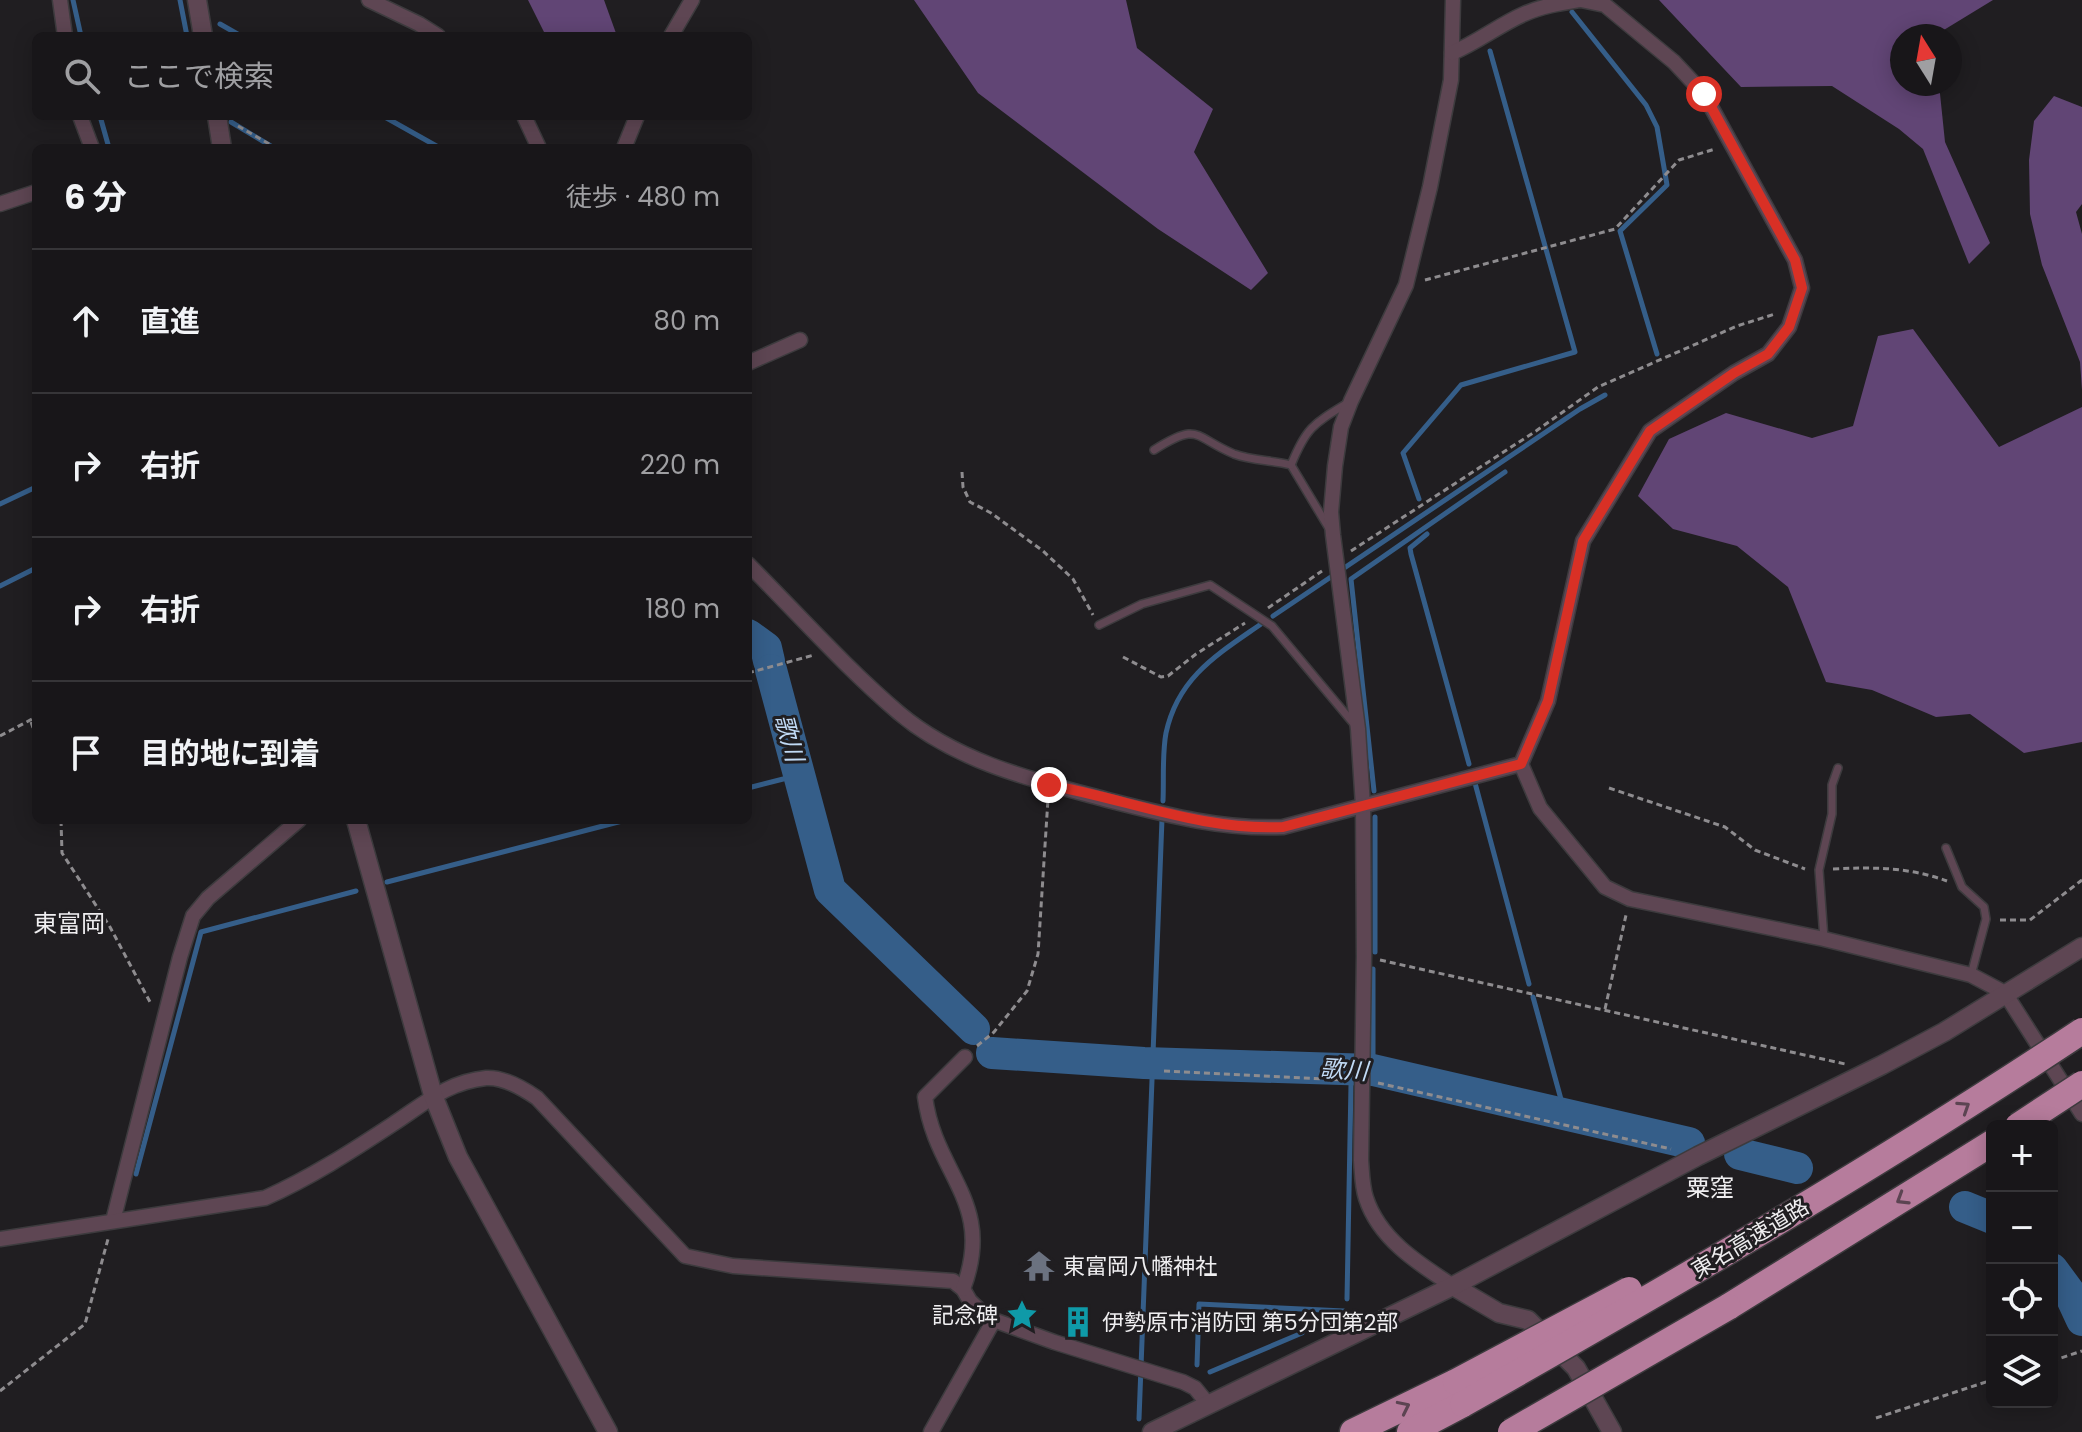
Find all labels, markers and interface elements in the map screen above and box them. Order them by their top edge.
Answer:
north arrow [1890,24,1962,96]
search box [32,32,752,120]
icon: search [60,54,104,98]
text: ここで検索 [124,55,274,98]
route start [1686,76,1722,112]
text: 6 分 [64,173,127,221]
text: 徒歩 · 480 m [566,179,720,215]
icon: ahead [64,299,108,343]
text: 直進 [140,300,200,343]
text: 80 m [654,303,720,339]
icon: right [64,443,108,487]
text: 右折 [140,444,200,487]
text: 220 m [640,447,720,483]
icon: right [64,587,108,631]
text: 右折 [140,588,200,631]
text: 180 m [645,591,720,627]
water label: 歌川 [767,710,812,768]
icon: arrive [64,731,108,775]
text: 目的地に到着 [140,732,320,775]
route end [1031,767,1067,803]
district label: 東富岡 [33,907,105,940]
water label: 歌川 [1319,1051,1372,1088]
one-way arrow [1955,1101,1969,1116]
map controls [1986,1120,2058,1408]
button: + [1986,1120,2058,1192]
district label: 粟窪 [1686,1171,1734,1204]
one-way arrow [1897,1190,1911,1205]
street label: 東名高速道路 [1686,1191,1815,1286]
button: − [1986,1192,2058,1264]
temple icon: 東富岡八幡神社 [1022,1249,1056,1283]
place label: 東富岡八幡神社 [1063,1251,1217,1282]
button: locate [1986,1264,2058,1336]
place icon: 記念碑 [1005,1298,1039,1332]
place label: 記念碑 [932,1300,998,1331]
building icon: 伊勢原市消防団 第5分団第2部 [1061,1305,1095,1339]
place label: 伊勢原市消防団 第5分団第2部 [1102,1307,1398,1338]
button: layers [1986,1336,2058,1408]
one-way arrow [1396,1401,1410,1417]

